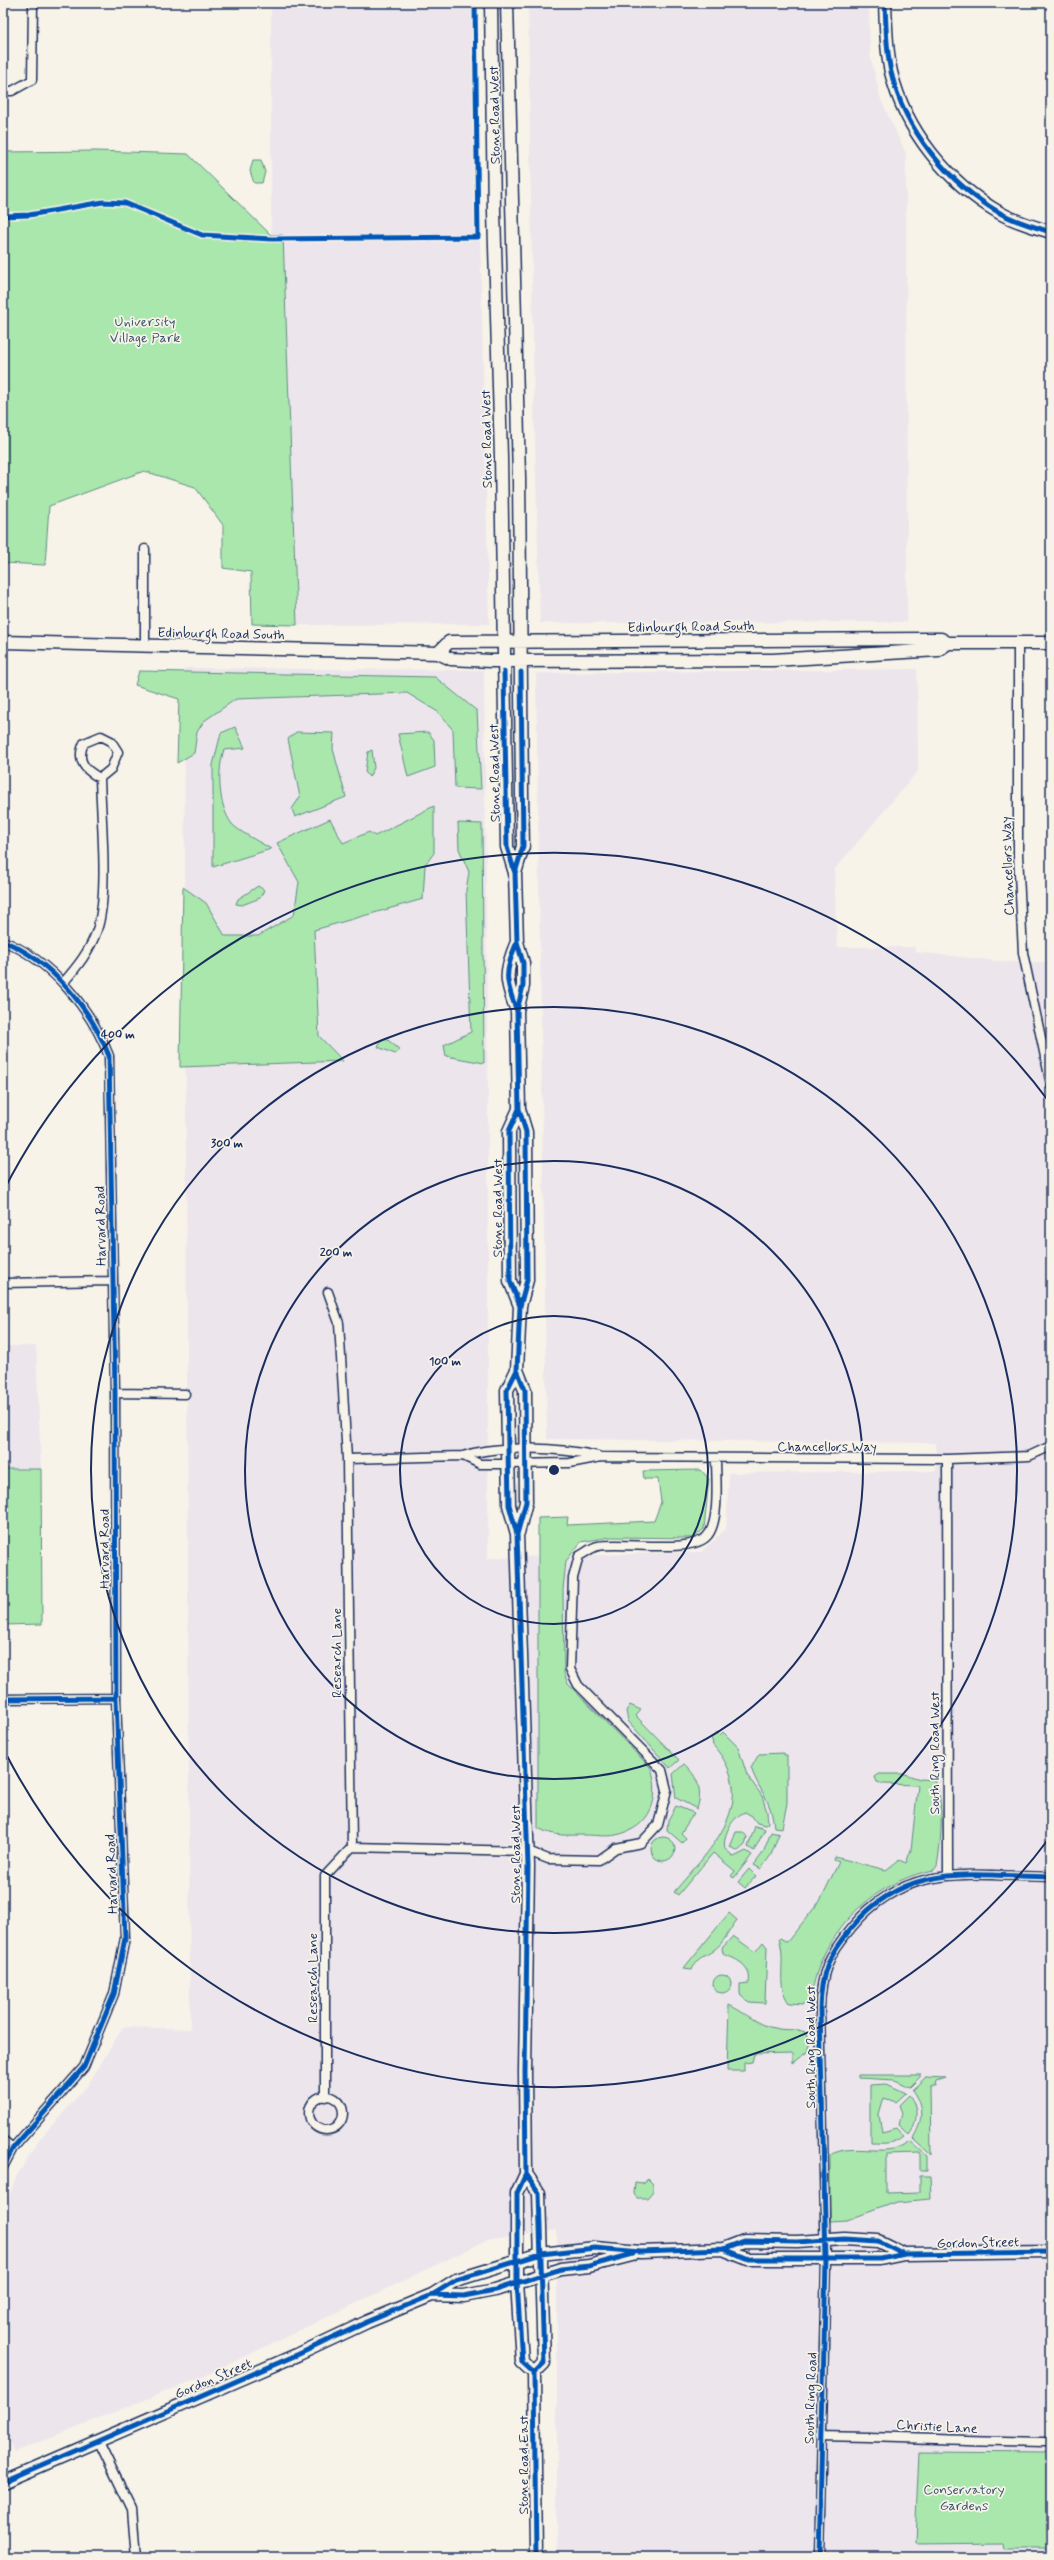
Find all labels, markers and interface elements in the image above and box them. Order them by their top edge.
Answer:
street label: Stone Road West [485,65,505,165]
park label: University Village Park [110,313,180,347]
street label: Stone Road West [477,389,497,489]
street label: Edinburgh Road South [627,617,755,639]
street label: Edinburgh Road South [157,624,285,646]
street label: Stone Road West [485,723,505,823]
street label: Chancellors Way [997,816,1019,916]
text: 400 m [101,1027,135,1043]
text: 300 m [211,1136,244,1152]
street label: Stone Road West [489,1158,507,1257]
street label: Harvard Road [91,1186,111,1266]
text: 200 m [320,1245,353,1261]
text: 100 m [429,1354,462,1370]
street label: Chancellors Way [777,1438,877,1456]
centre of rings [547,1463,561,1477]
street label: Harvard Road [96,1509,114,1589]
street label: Research Lane [328,1608,346,1698]
street label: South Ring Road West [926,1691,945,1815]
street label: Stone Road West [507,1804,525,1903]
street label: Harvard Road [102,1834,122,1914]
street label: Research Lane [304,1933,322,2023]
street label: South Ring Road West [802,1985,821,2109]
street label: Gordon Street [937,2233,1019,2253]
street label: South Ring Road [800,2352,823,2444]
street label: Gordon Street [172,2355,255,2403]
street label: Stone Road East [515,2415,533,2515]
street label: Christie Lane [896,2416,978,2438]
park label: Conservatory Gardens [923,2481,1005,2515]

